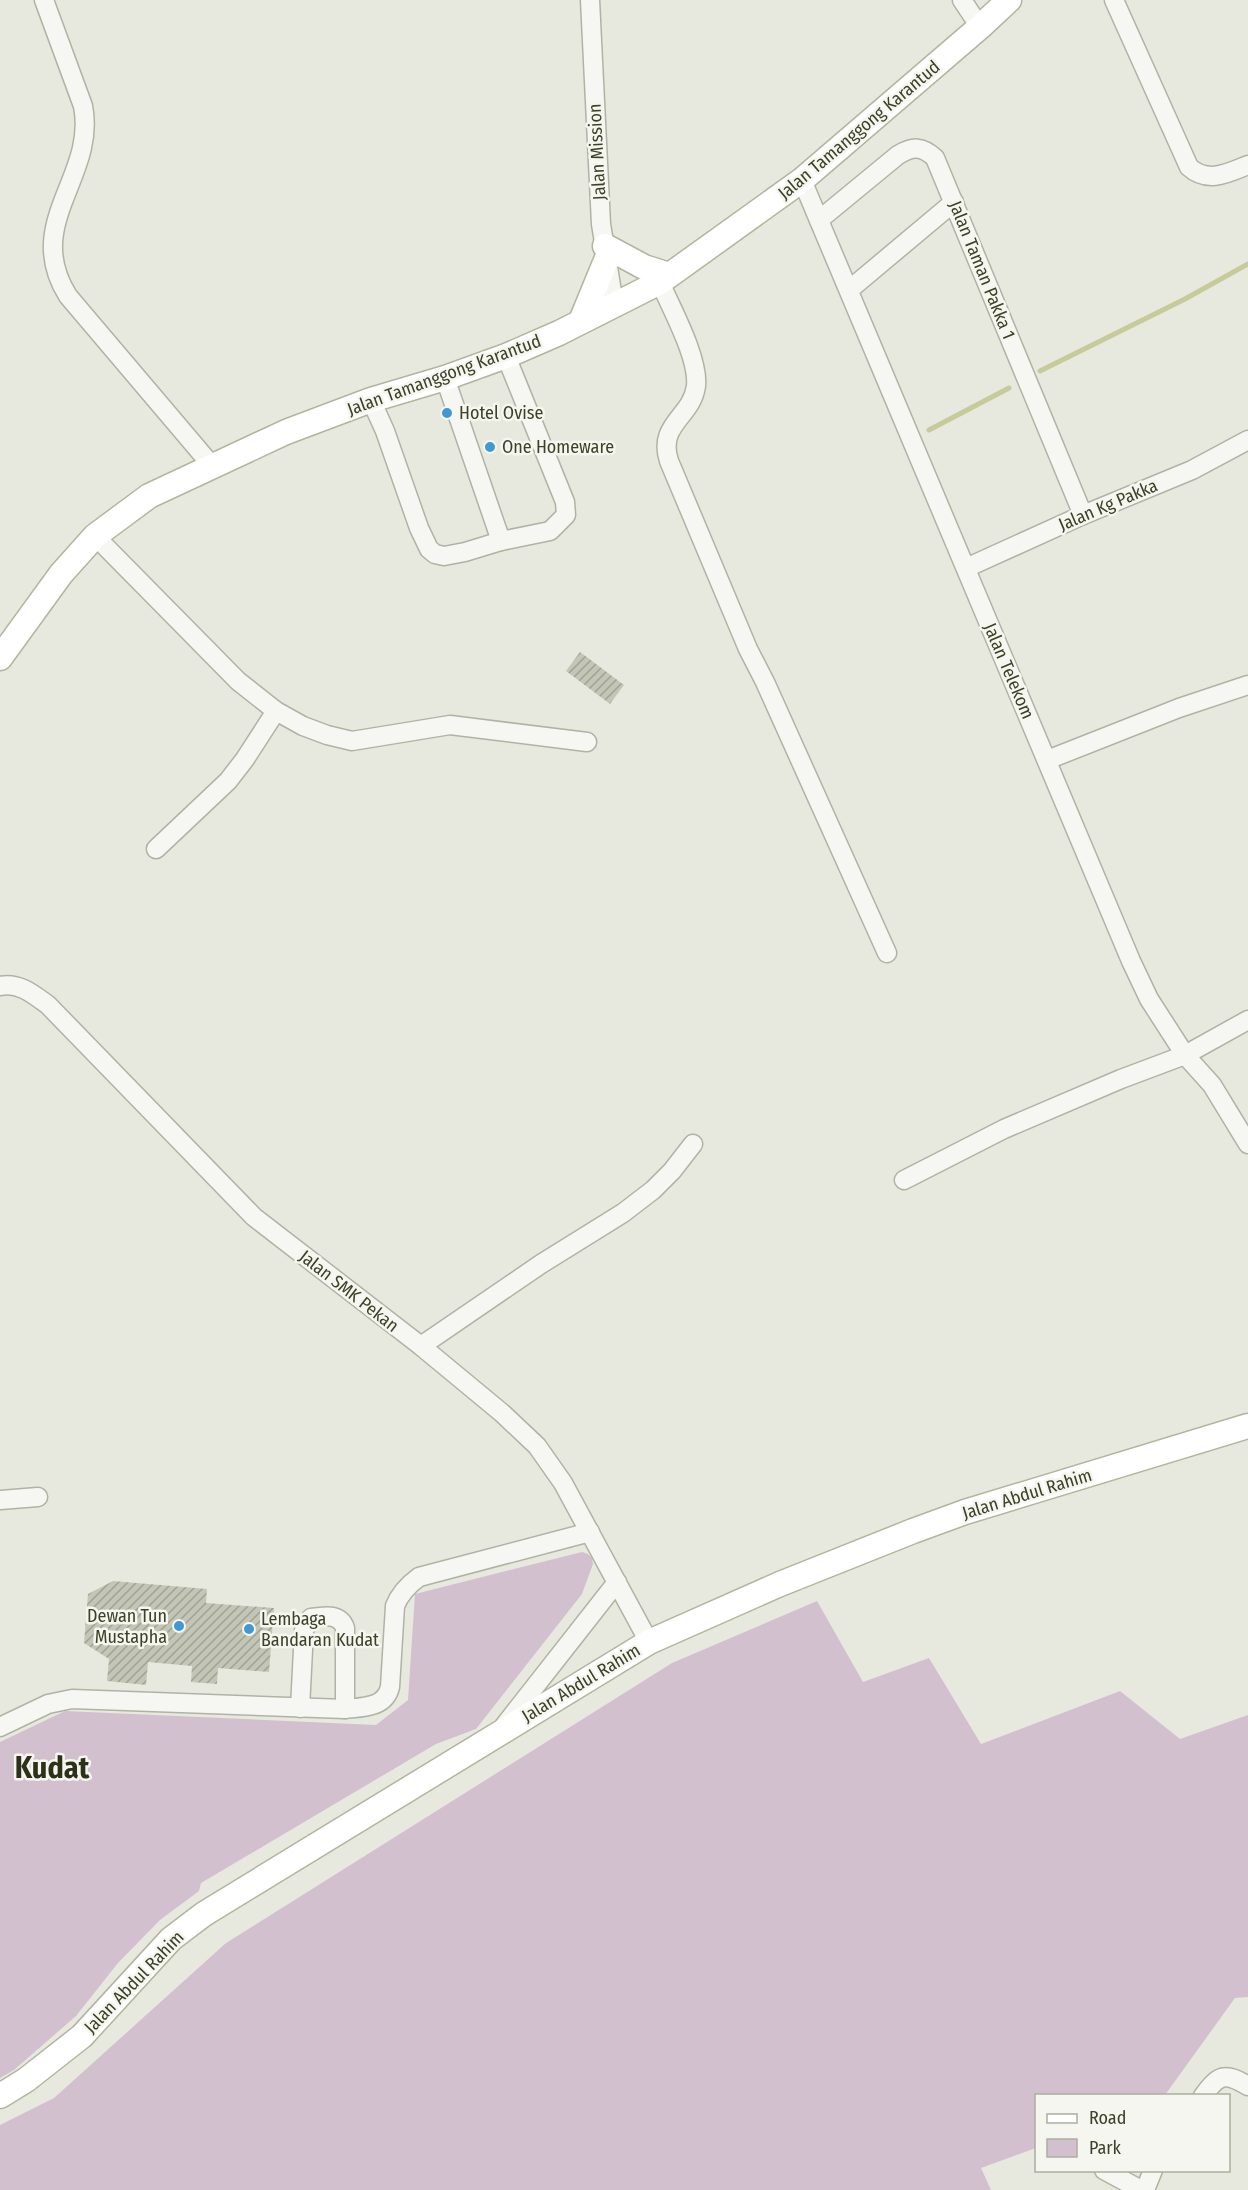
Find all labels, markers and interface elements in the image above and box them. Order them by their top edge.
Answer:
street label: Jalan Tamanggong Karantud [774,56,944,204]
street label: Jalan Mission [583,103,611,201]
street label: Jalan Taman Pakka 1 [944,198,1020,342]
street label: Jalan Tamanggong Karantud [344,330,544,420]
place label: Hotel Ovise [459,402,543,424]
marker: Hotel Ovise [440,406,454,420]
place label: One Homeware [502,436,614,458]
marker: One Homeware [483,440,497,454]
street label: Jalan Kg Pakka [1055,474,1161,536]
street label: Jalan Telekom [979,620,1039,722]
street label: Jalan SMK Pekan [295,1245,403,1337]
street label: Jalan Abdul Rahim [960,1464,1094,1524]
place label: Dewan Tun Mustapha [87,1605,167,1648]
place label: Lembaga Bandaran Kudat [261,1608,379,1651]
marker: Dewan Tun Mustapha [172,1619,186,1633]
marker: Lembaga Bandaran Kudat [242,1622,256,1636]
street label: Jalan Abdul Rahim [518,1639,644,1727]
district label: Kudat [15,1750,90,1786]
street label: Jalan Abdul Rahim [79,1926,189,2038]
legend [1035,2094,1230,2172]
text: Road [1089,2107,1126,2129]
text: Park [1089,2137,1122,2159]

